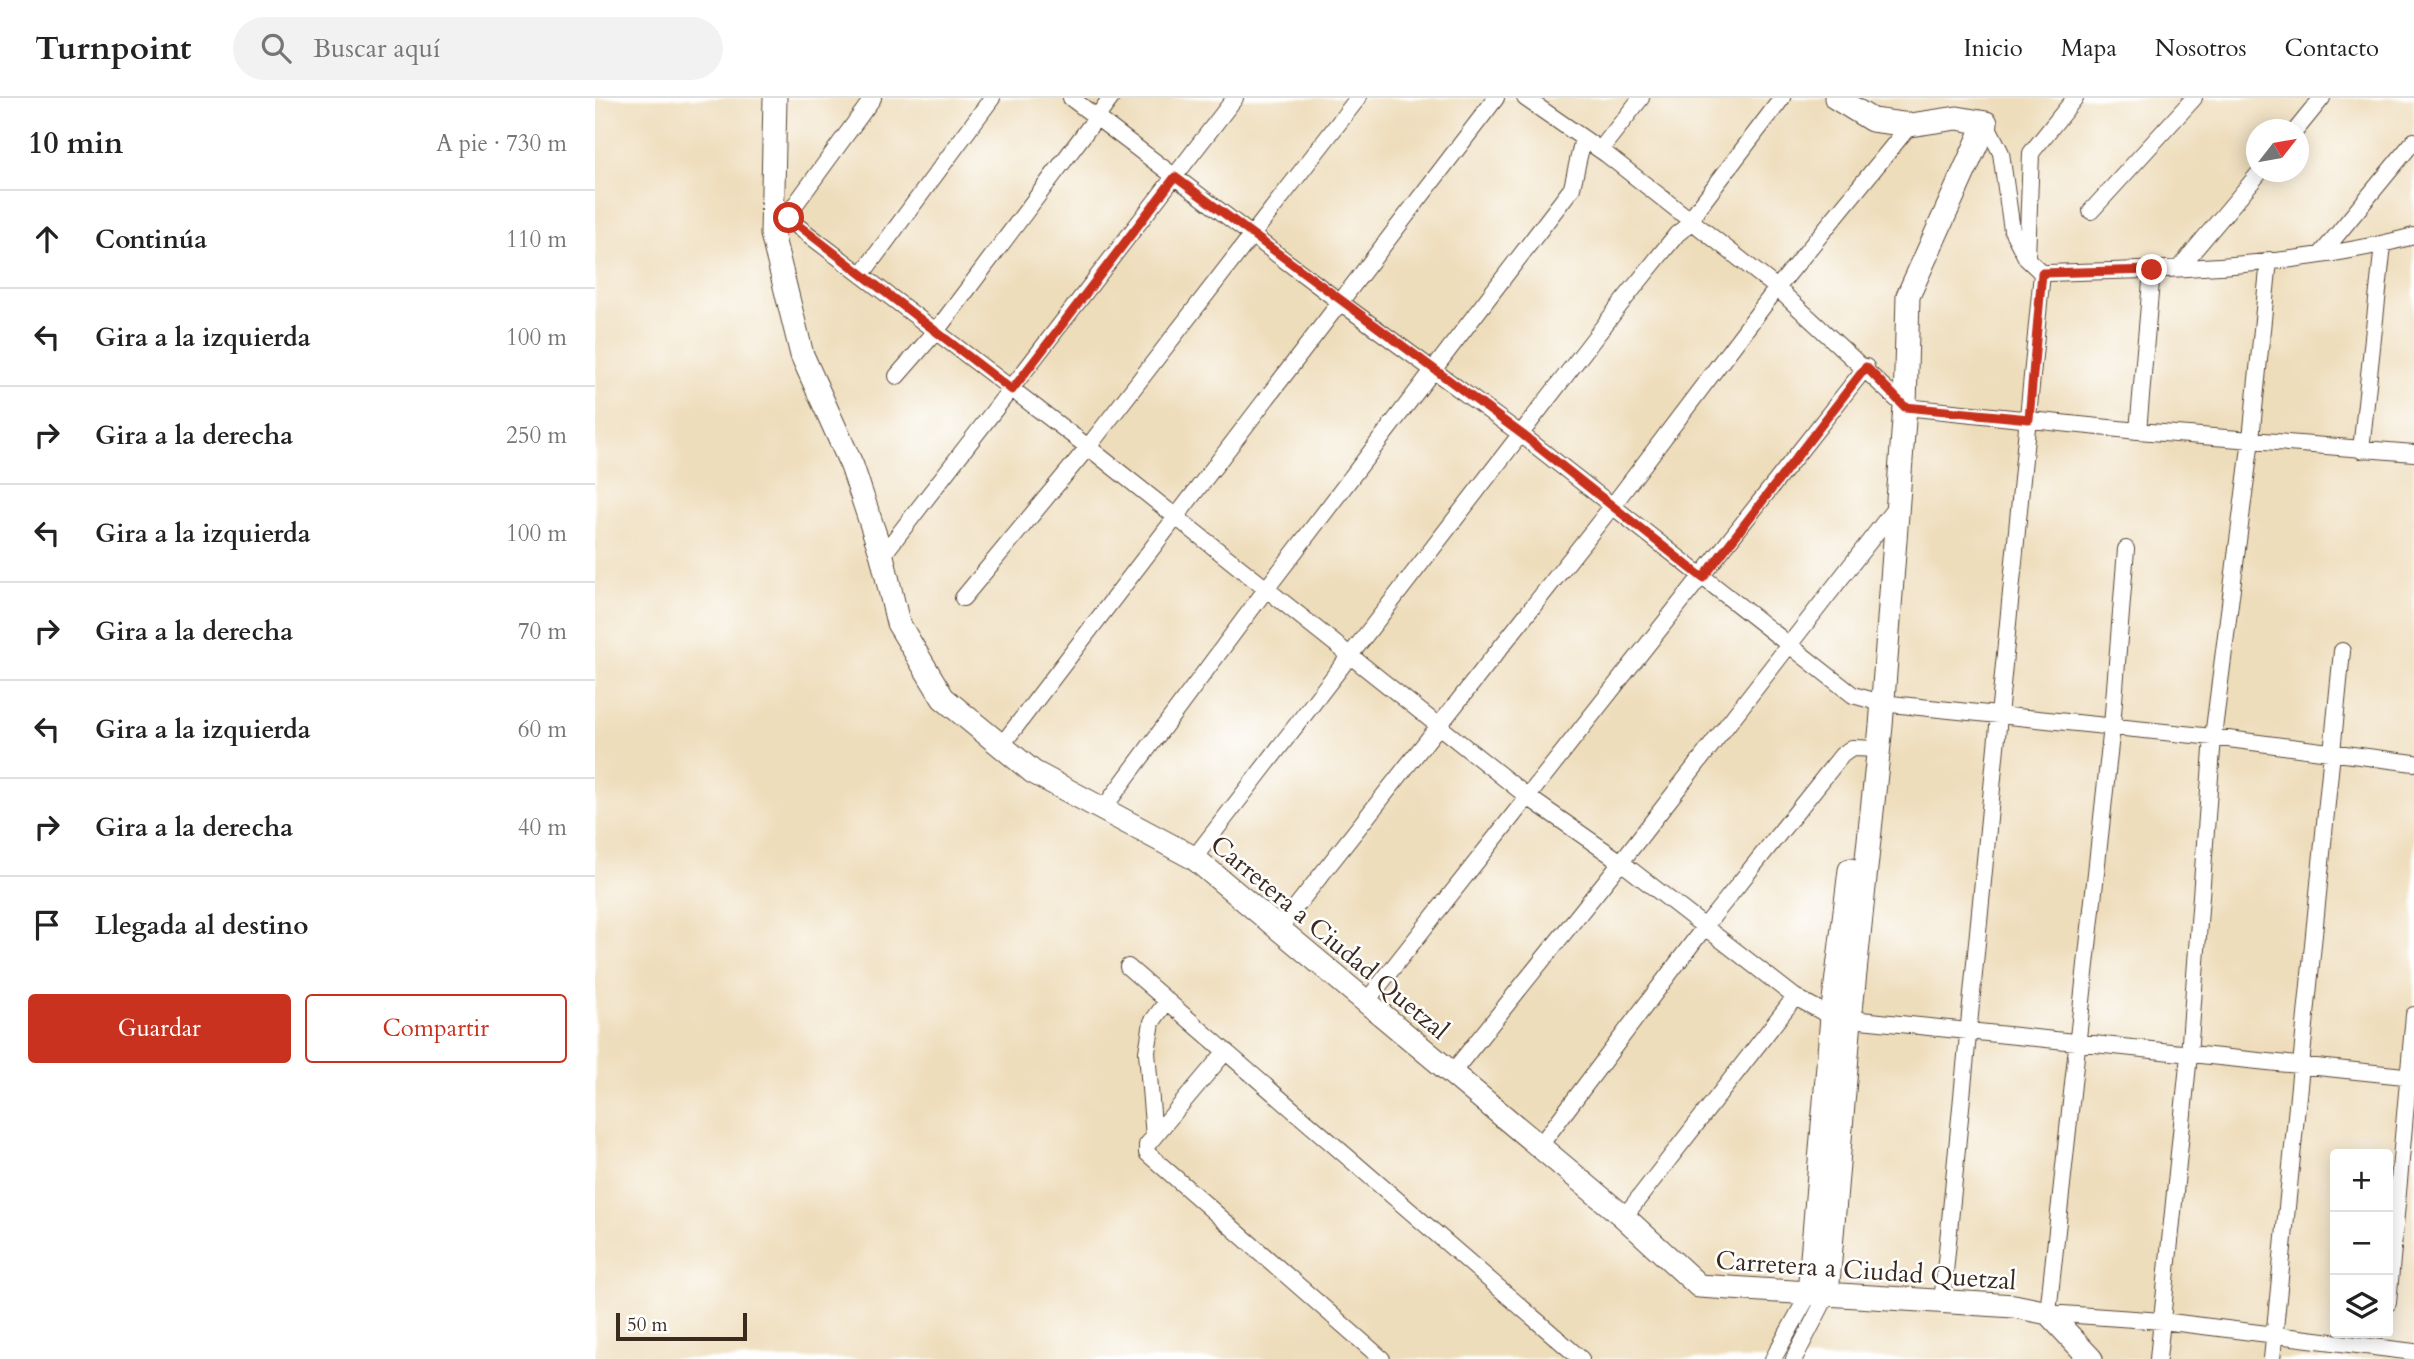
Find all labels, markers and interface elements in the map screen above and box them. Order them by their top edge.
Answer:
search box [233,17,723,80]
text: Turnpoint [35,26,191,71]
icon: search [257,29,295,67]
text: Buscar aquí [313,31,440,66]
text: Inicio [1963,32,2023,65]
text: Mapa [2061,32,2117,65]
text: Nosotros [2155,32,2247,65]
text: Contacto [2285,32,2379,65]
north arrow [2246,119,2309,182]
text: 10 min [28,123,123,164]
text: A pie · 730 m [436,128,567,159]
route start [773,202,804,233]
icon: ahead [28,220,66,258]
text: Continúa [95,222,207,257]
text: 110 m [506,224,567,255]
route end [2136,254,2167,285]
icon: left [28,318,66,356]
text: Gira a la izquierda [95,320,311,355]
text: 100 m [506,322,567,353]
icon: right [28,416,66,454]
text: Gira a la derecha [95,418,293,453]
text: 250 m [506,420,567,451]
icon: left [28,514,66,552]
text: Gira a la izquierda [95,516,311,551]
text: 100 m [506,518,567,549]
icon: right [28,612,66,650]
text: Gira a la derecha [95,614,293,649]
text: 70 m [518,616,567,647]
icon: left [28,710,66,748]
text: Gira a la izquierda [95,712,311,747]
text: 60 m [518,714,567,745]
icon: right [28,808,66,846]
text: Gira a la derecha [95,810,293,845]
text: 40 m [518,812,567,843]
street label: Carretera a Ciudad Quetzal [1203,827,1457,1048]
icon: arrive [28,906,66,944]
text: Llegada al destino [95,908,309,943]
button: Guardar [28,994,291,1063]
button: Compartir [305,994,567,1063]
map controls [2330,1149,2393,1338]
button: + [2330,1149,2393,1212]
button: − [2330,1212,2393,1275]
street label: Carretera a Ciudad Quetzal [1714,1243,2018,1298]
button: layers [2330,1275,2393,1338]
scale bar [616,1310,747,1342]
text: 50 m [627,1312,668,1338]

